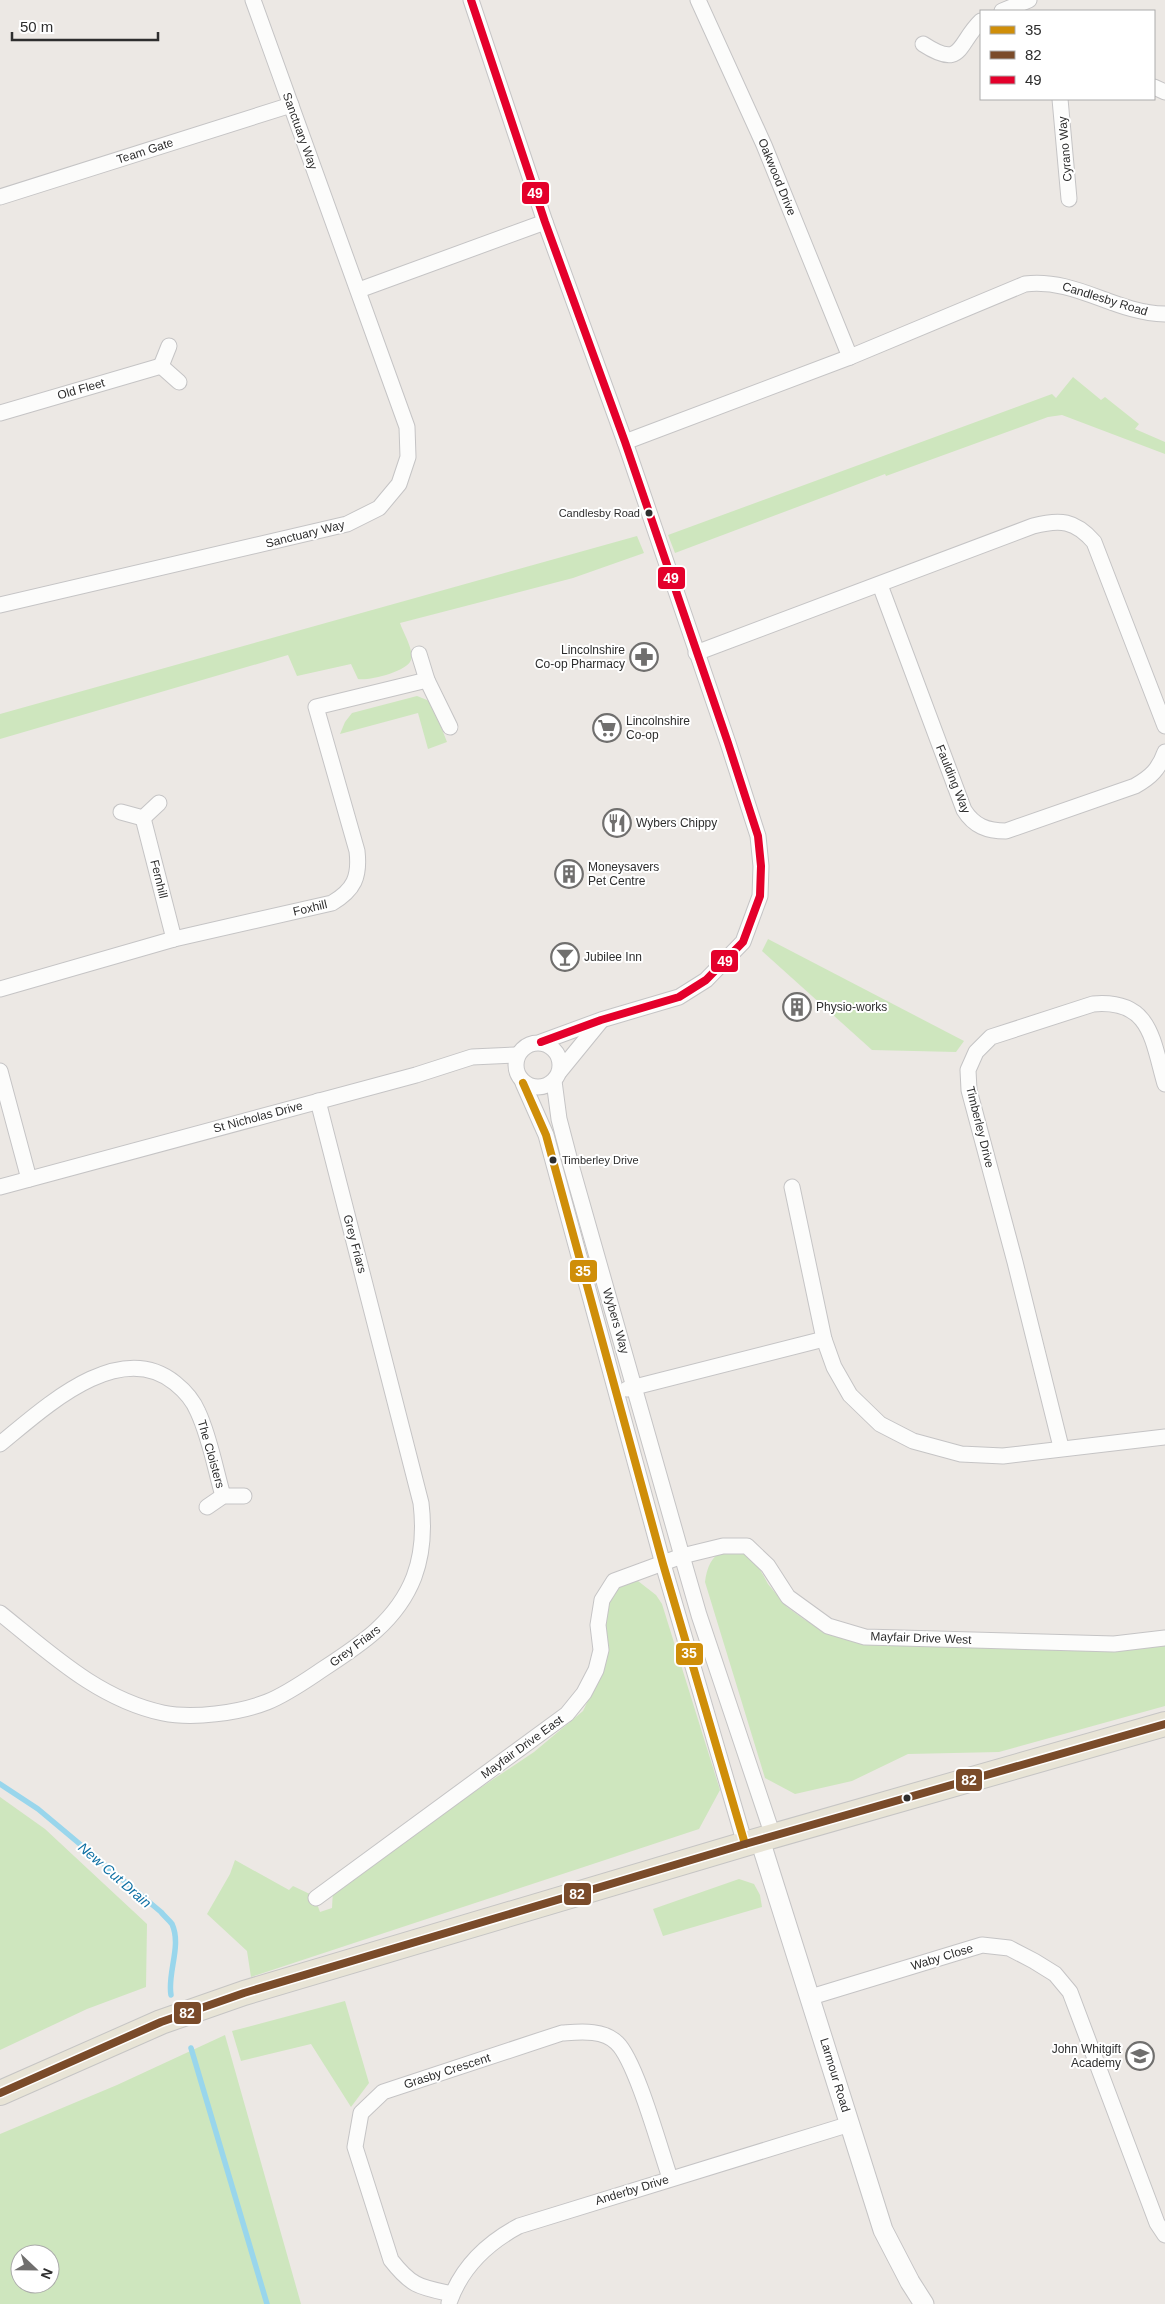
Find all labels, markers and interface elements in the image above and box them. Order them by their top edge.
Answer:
scale bar [12,10,159,42]
legend [980,10,1155,100]
text: 50 m [20,18,53,35]
text: 35 [1025,21,1042,38]
text: 82 [1025,46,1042,63]
text: 49 [1025,71,1042,88]
street label: Sanctuary Way [280,91,320,171]
street label: Cyrano Way [1055,116,1075,182]
street label: Team Gate [115,135,175,167]
street label: Oakwood Drive [755,136,799,218]
line badge: 49 [521,181,550,205]
text: 49 [527,185,543,201]
street label: Candlesby Road [1061,279,1149,319]
street label: Old Fleet [56,375,107,402]
place label: Candlesby Road [559,507,640,519]
marker: Candlesby Road [644,508,654,518]
street label: Sanctuary Way [264,517,346,551]
line badge: 49 [657,566,686,590]
text: 49 [663,570,679,586]
pharmacy icon: Lincolnshire Co-op Pharmacy [629,642,659,672]
place label: Lincolnshire Co-op Pharmacy [535,643,625,671]
supermarket icon: Lincolnshire Co-op [592,713,622,743]
place label: Lincolnshire Co-op [626,714,690,742]
street label: Faulding Way [933,743,973,815]
restaurant icon: Wybers Chippy [602,808,632,838]
place label: Wybers Chippy [636,816,717,830]
street label: Fernhill [147,858,171,900]
building icon: Moneysavers Pet Centre [554,859,584,889]
place label: Moneysavers Pet Centre [588,860,659,888]
street label: Foxhill [292,897,328,919]
bar icon: Jubilee Inn [550,942,580,972]
line badge: 49 [710,949,739,973]
place label: Jubilee Inn [584,950,642,964]
text: 49 [717,953,733,969]
building icon: Physio-works [782,992,812,1022]
place label: Physio-works [816,1000,887,1014]
street label: Timberley Drive [963,1085,997,1170]
street label: St Nicholas Drive [212,1098,305,1136]
place label: Timberley Drive [562,1154,639,1166]
marker: Timberley Drive [548,1155,558,1165]
street label: Grey Friars [340,1213,370,1275]
line badge: 35 [569,1259,598,1283]
text: 35 [575,1263,591,1279]
street label: Wybers Way [600,1287,632,1355]
street label: The Cloisters [195,1418,227,1490]
street label: Grey Friars [327,1622,383,1670]
street label: Mayfair Drive West [870,1629,972,1647]
line badge: 35 [675,1642,704,1666]
text: 35 [681,1645,697,1661]
street label: Mayfair Drive East [478,1712,566,1781]
line badge: 82 [955,1768,983,1792]
text: 82 [961,1772,977,1788]
unlabelled marker [902,1793,912,1803]
water label: New Cut Drain [75,1839,155,1911]
line badge: 82 [563,1882,592,1906]
text: 82 [569,1886,585,1902]
street label: Waby Close [909,1941,975,1973]
line badge: 82 [173,2001,202,2025]
text: 82 [179,2005,195,2021]
street label: Larmour Road [817,2036,853,2114]
school or university icon: John Whitgift Academy [1125,2041,1155,2071]
place label: John Whitgift Academy [1052,2042,1122,2070]
street label: Grasby Crescent [402,2050,493,2092]
street label: Anderby Drive [594,2172,671,2208]
north arrow [10,2244,60,2294]
text: N [38,2266,56,2282]

